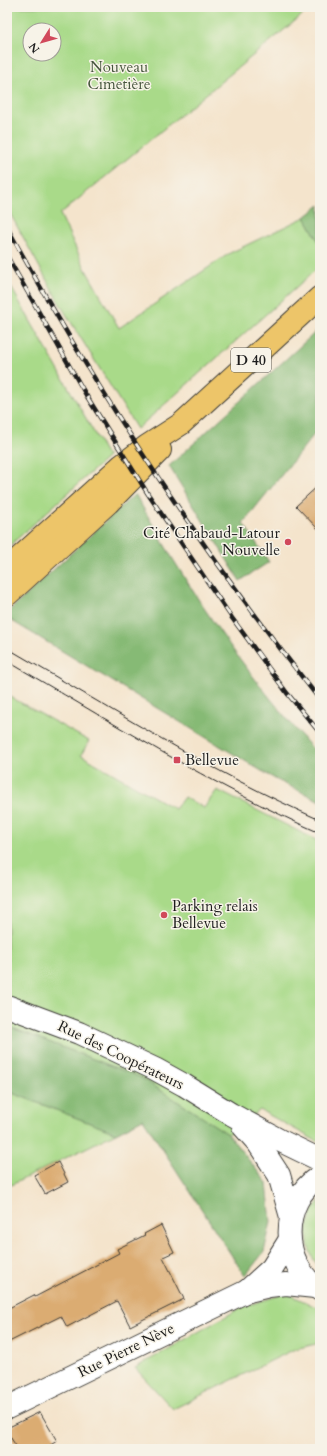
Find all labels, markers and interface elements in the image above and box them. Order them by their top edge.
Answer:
north arrow [22,22,62,62]
text: N [25,39,43,56]
park label: Nouveau Cimetière [87,57,151,94]
road number: D 40 [231,348,271,372]
place label: Cité Chabaud-Latour Nouvelle [143,523,281,560]
marker: Cité Chabaud-Latour Nouvelle [283,537,293,547]
place label: Bellevue [185,750,239,770]
marker: Bellevue [172,755,182,765]
place label: Parking relais Bellevue [172,896,258,933]
marker: Parking relais Bellevue [159,910,169,920]
street label: Rue des Coopérateurs [55,1016,187,1094]
street label: Rue Pierre Nève [74,1318,178,1382]

